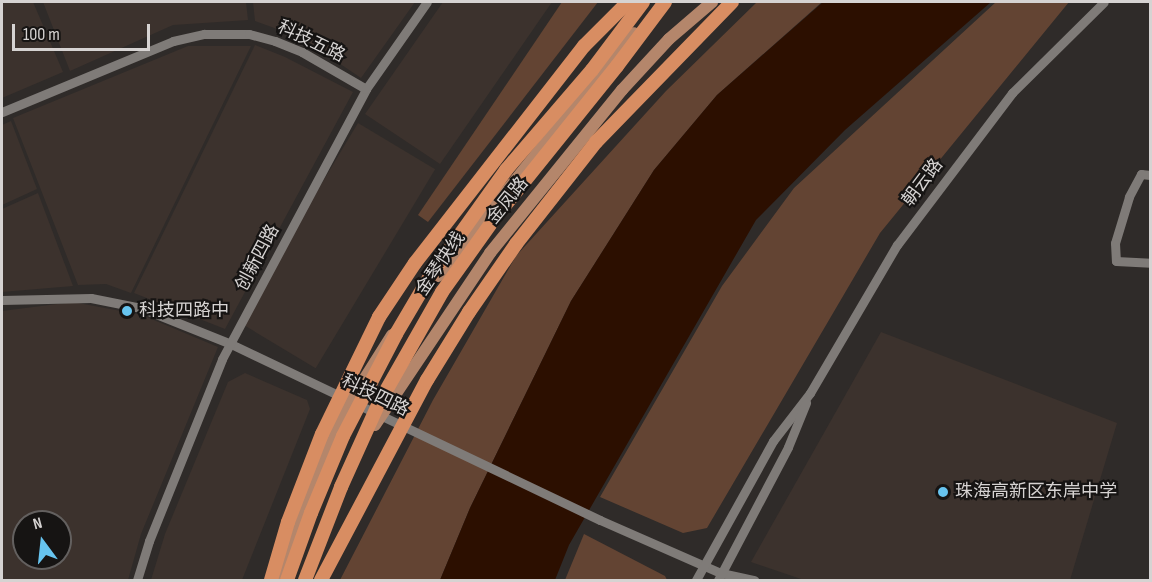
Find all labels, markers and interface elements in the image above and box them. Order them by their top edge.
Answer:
scale bar [15,12,153,50]
street label: 科技五路 [274,17,348,67]
text: 100 m [23,24,60,45]
street label: 朝云路 [898,155,948,211]
street label: 金凤路 [483,173,533,229]
street label: 创新四路 [232,221,284,295]
street label: 金琴快线 [412,228,470,300]
place label: 科技四路中 [139,300,229,322]
marker: 科技四路中 [120,304,134,318]
street label: 科技四路 [338,371,412,421]
place label: 珠海高新区东岸中学 [955,481,1117,503]
marker: 珠海高新区东岸中学 [936,485,950,499]
north arrow [12,510,72,570]
text: N [31,514,44,534]

